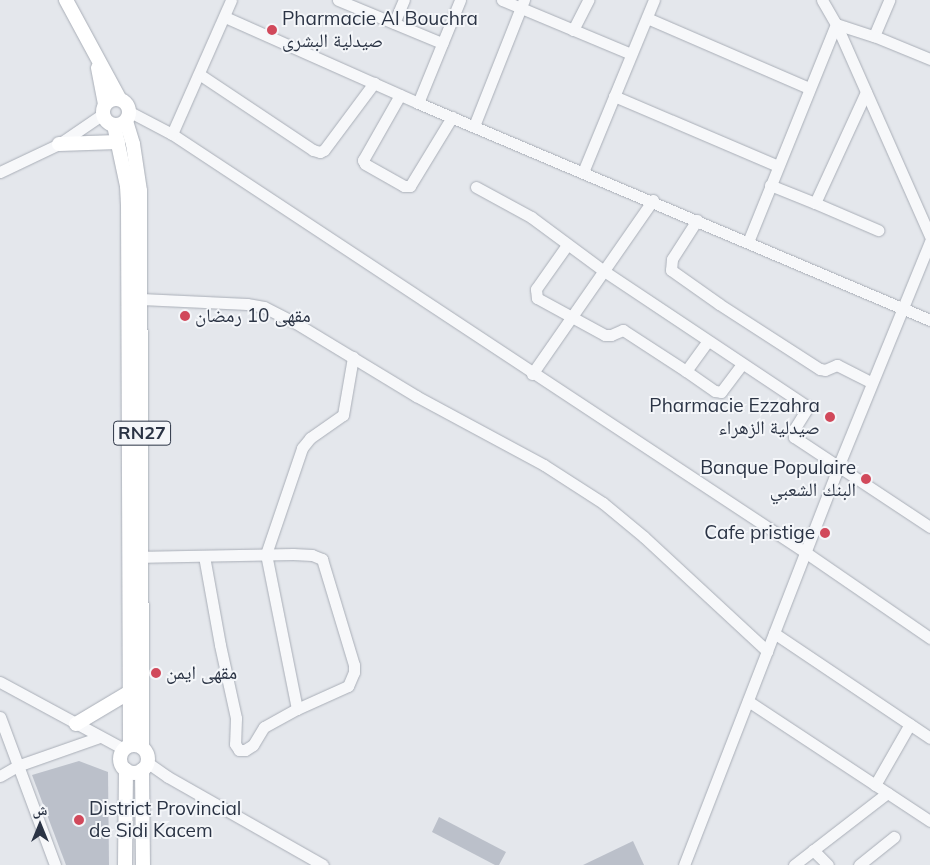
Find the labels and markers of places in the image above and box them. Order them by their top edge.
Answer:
place label: Pharmacie Al Bouchra صيدلية البشرى [282,8,478,52]
marker: Pharmacie Al Bouchra صيدلية البشرى [266,24,278,36]
place label: مقهى 10 رمضان [195,305,311,327]
marker: مقهى 10 رمضان [179,310,191,322]
place label: Pharmacie Ezzahra صيدلية الزهراء [649,395,820,439]
marker: Pharmacie Ezzahra صيدلية الزهراء [824,411,836,423]
place label: Banque Populaire البنك الشعبي [700,457,856,501]
marker: Banque Populaire البنك الشعبي [860,473,872,485]
place label: Cafe pristige [704,522,815,544]
marker: Cafe pristige [819,527,831,539]
place label: مقهى ايمن [166,662,237,684]
marker: مقهى ايمن [150,667,162,679]
place label: District Provincial de Sidi Kacem [89,798,241,842]
marker: District Provincial de Sidi Kacem [73,814,85,826]

